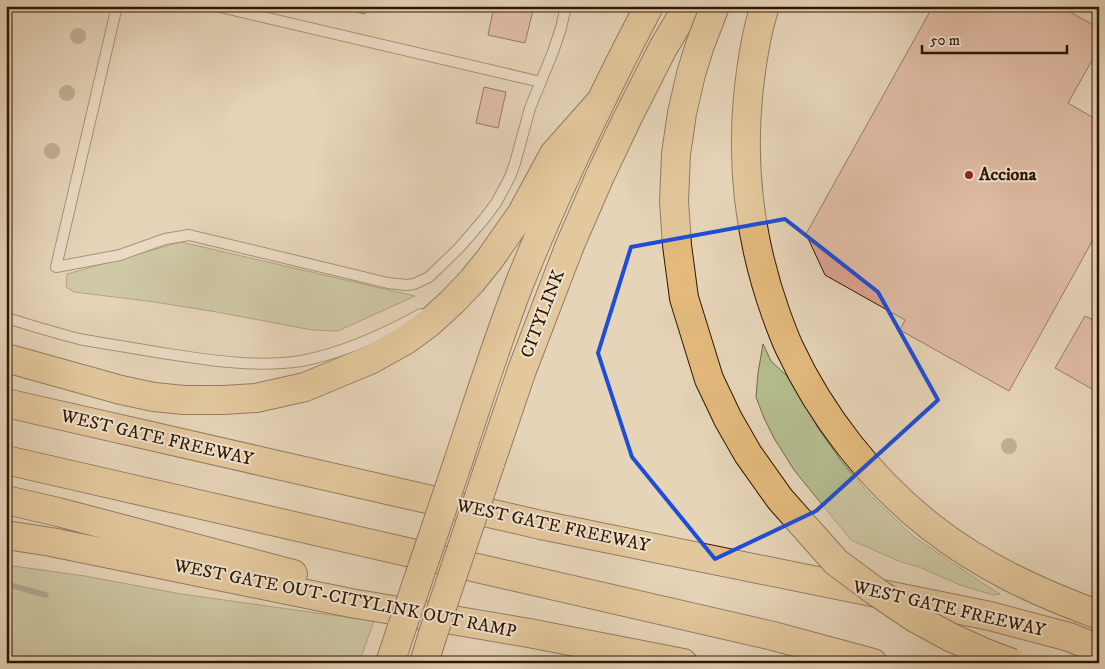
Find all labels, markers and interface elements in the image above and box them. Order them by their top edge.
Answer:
scale bar [922,22,1068,54]
text: 50 m [930,31,960,50]
place label: Acciona [978,164,1037,186]
marker: Acciona [963,169,975,181]
street label: CITYLINK [516,267,570,361]
street label: WEST GATE FREEWAY [58,405,256,471]
street label: WEST GATE FREEWAY [453,495,652,557]
street label: WEST GATE OUT-CITYLINK OUT RAMP [171,555,518,643]
street label: WEST GATE FREEWAY [850,576,1048,642]

